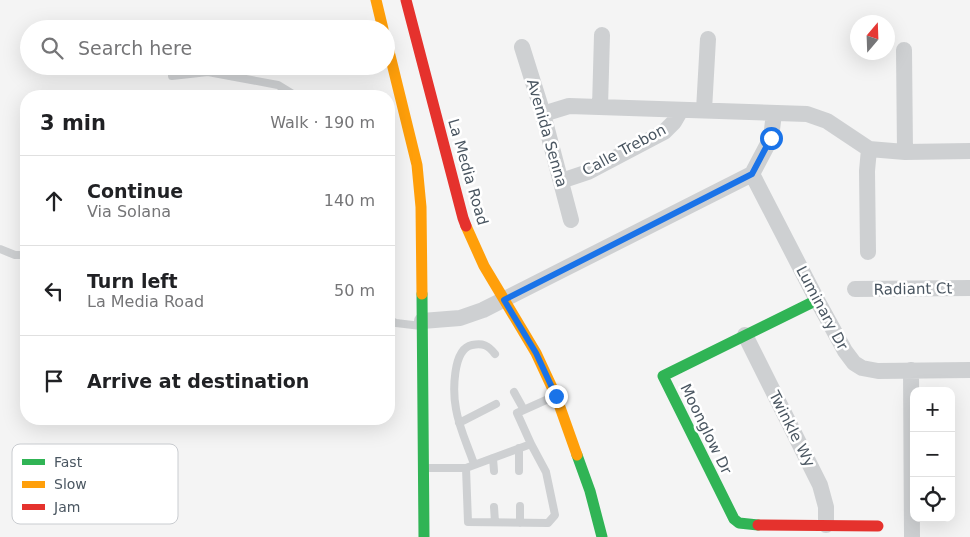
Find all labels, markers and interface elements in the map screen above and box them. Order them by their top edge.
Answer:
north arrow [850,15,895,60]
search box [20,20,395,75]
icon: search [38,34,66,62]
text: Search here [78,37,192,59]
street label: Avenida Senna [523,77,571,189]
text: 3 min [40,111,106,135]
text: Walk · 190 m [270,113,375,132]
street label: La Media Road [444,117,492,227]
street label: Calle Trebon [579,120,669,180]
route start [760,127,783,150]
text: Continue [87,180,183,202]
icon: ahead [40,187,68,215]
text: 140 m [324,191,375,210]
text: Via Solana [87,202,171,221]
street label: Luminary Dr [792,263,852,354]
text: Turn left [87,270,178,292]
icon: left [40,277,68,305]
street label: Radiant Ct [874,279,953,299]
text: 50 m [334,281,375,300]
text: La Media Road [87,292,204,311]
icon: arrive [40,367,68,395]
text: Arrive at destination [87,370,309,392]
street label: Moonglow Dr [676,381,736,478]
route end [545,385,568,408]
street label: Twinkle Wy [765,387,819,470]
map controls [910,387,955,522]
button: + [910,387,955,432]
button: − [910,432,955,477]
legend [12,444,178,524]
text: Fast [54,454,83,470]
text: Slow [54,476,87,492]
button: locate [910,477,955,522]
text: Jam [53,499,80,515]

